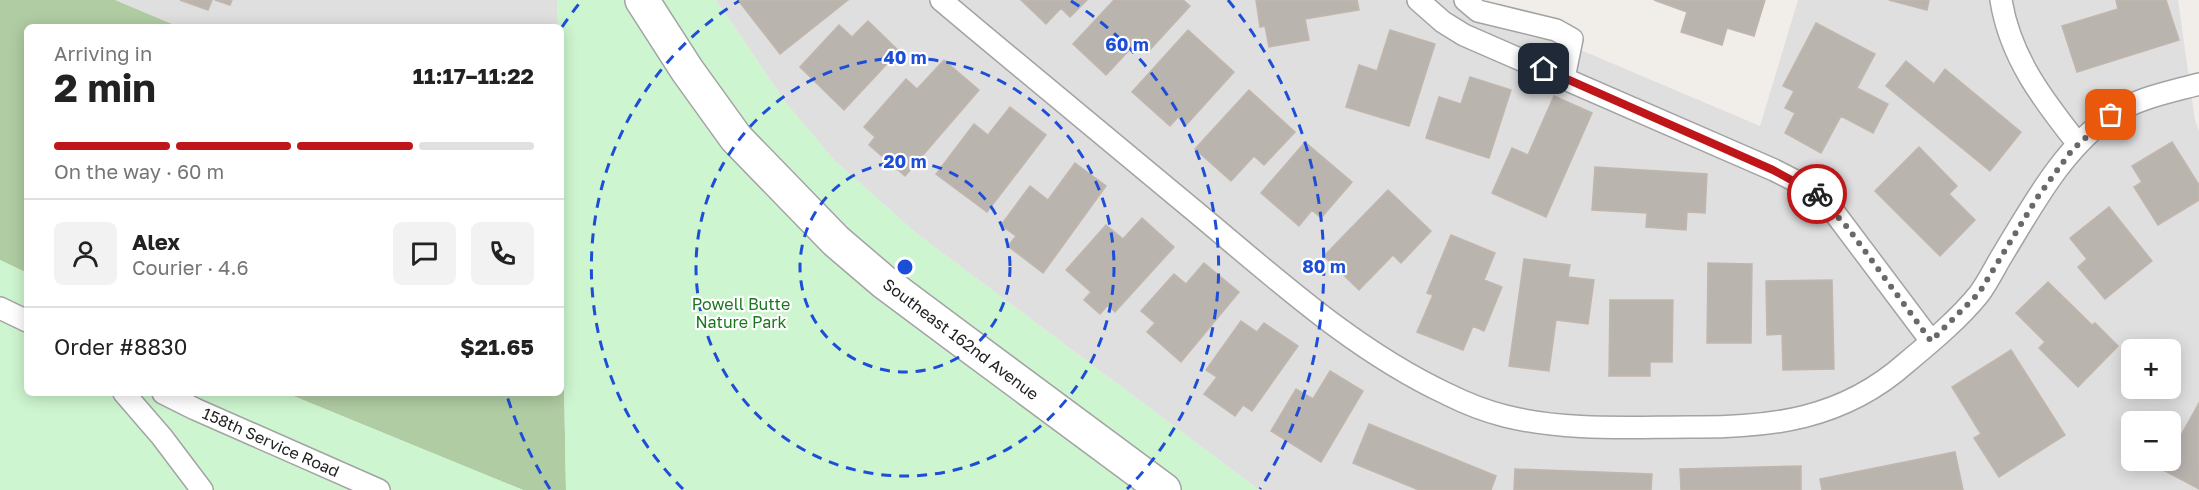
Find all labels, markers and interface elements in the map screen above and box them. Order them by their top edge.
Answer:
text: 60 m [1105,33,1149,55]
text: Arriving in [54,41,152,65]
pin [1518,43,1569,94]
text: 40 m [883,46,927,68]
icon: home [1527,52,1560,85]
text: 11:17–11:22 [413,62,534,89]
text: 2 min [54,64,156,111]
pin [2085,89,2136,140]
icon: bag [2094,98,2127,131]
text: 20 m [884,150,926,172]
text: On the way · 60 m [54,159,224,183]
courier [1787,164,1847,224]
icon: bike [1801,178,1834,211]
button: person [54,222,117,285]
button: chat [393,222,456,285]
button: phone [471,222,534,285]
text: Alex [132,228,180,255]
text: Courier · 4.6 [132,255,249,279]
text: 80 m [1302,255,1346,277]
centre of rings [895,257,915,277]
street label: Southeast 162nd Avenue [879,274,1043,404]
park label: Powell Butte Nature Park [692,294,790,332]
text: Order #8830 [54,333,187,360]
text: $21.65 [460,333,534,360]
map controls [2121,339,2181,471]
button: + [2121,339,2181,399]
street label: 158th Service Road [199,403,343,481]
button: − [2121,411,2181,471]

